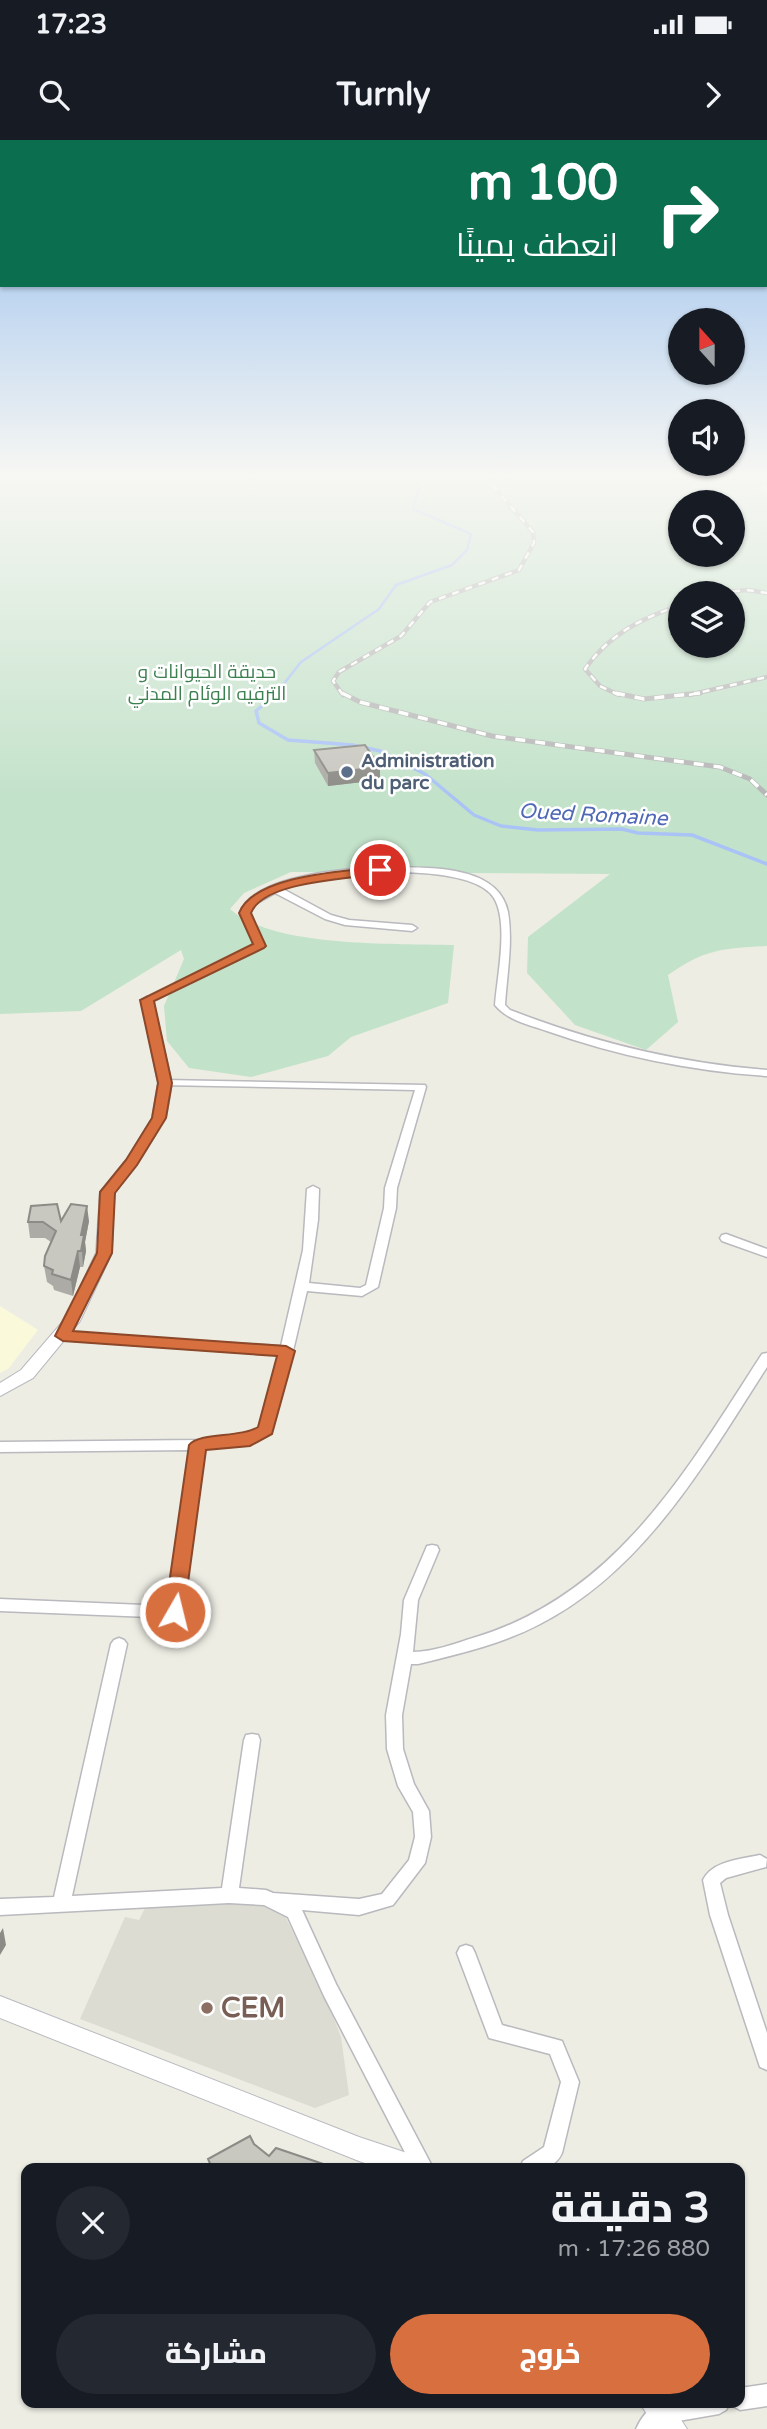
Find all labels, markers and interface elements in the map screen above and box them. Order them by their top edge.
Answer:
text: 17:23 [35,9,107,40]
icon: search [35,76,73,114]
text: Turnly [337,76,430,114]
icon: forward [694,76,732,114]
text: 100 m [468,154,618,213]
icon: right [642,168,733,259]
text: انعطف يمينًا [456,227,618,265]
north arrow [668,308,746,385]
map controls [668,308,745,658]
button: sound [668,399,745,476]
button: search [668,490,745,567]
button: layers [668,581,745,658]
park label: حديقة الحيوانات و الترفيه الوئام المدني [128,661,286,708]
place label: Administration du parc [361,750,495,795]
marker: Administration du parc [339,764,355,780]
water label: Oued Romaine [518,799,669,831]
pin [350,840,410,900]
icon: arrive [361,851,399,889]
position arrow [138,1575,212,1649]
place label: CEM [221,1991,285,2025]
marker: CEM [199,2000,215,2016]
text: 3 دقيقة [551,2183,710,2234]
button: close [56,2186,130,2260]
text: 880 m · 17:26 [558,2235,710,2263]
button: مشاركة [56,2314,376,2394]
button: خروج [390,2314,710,2394]

